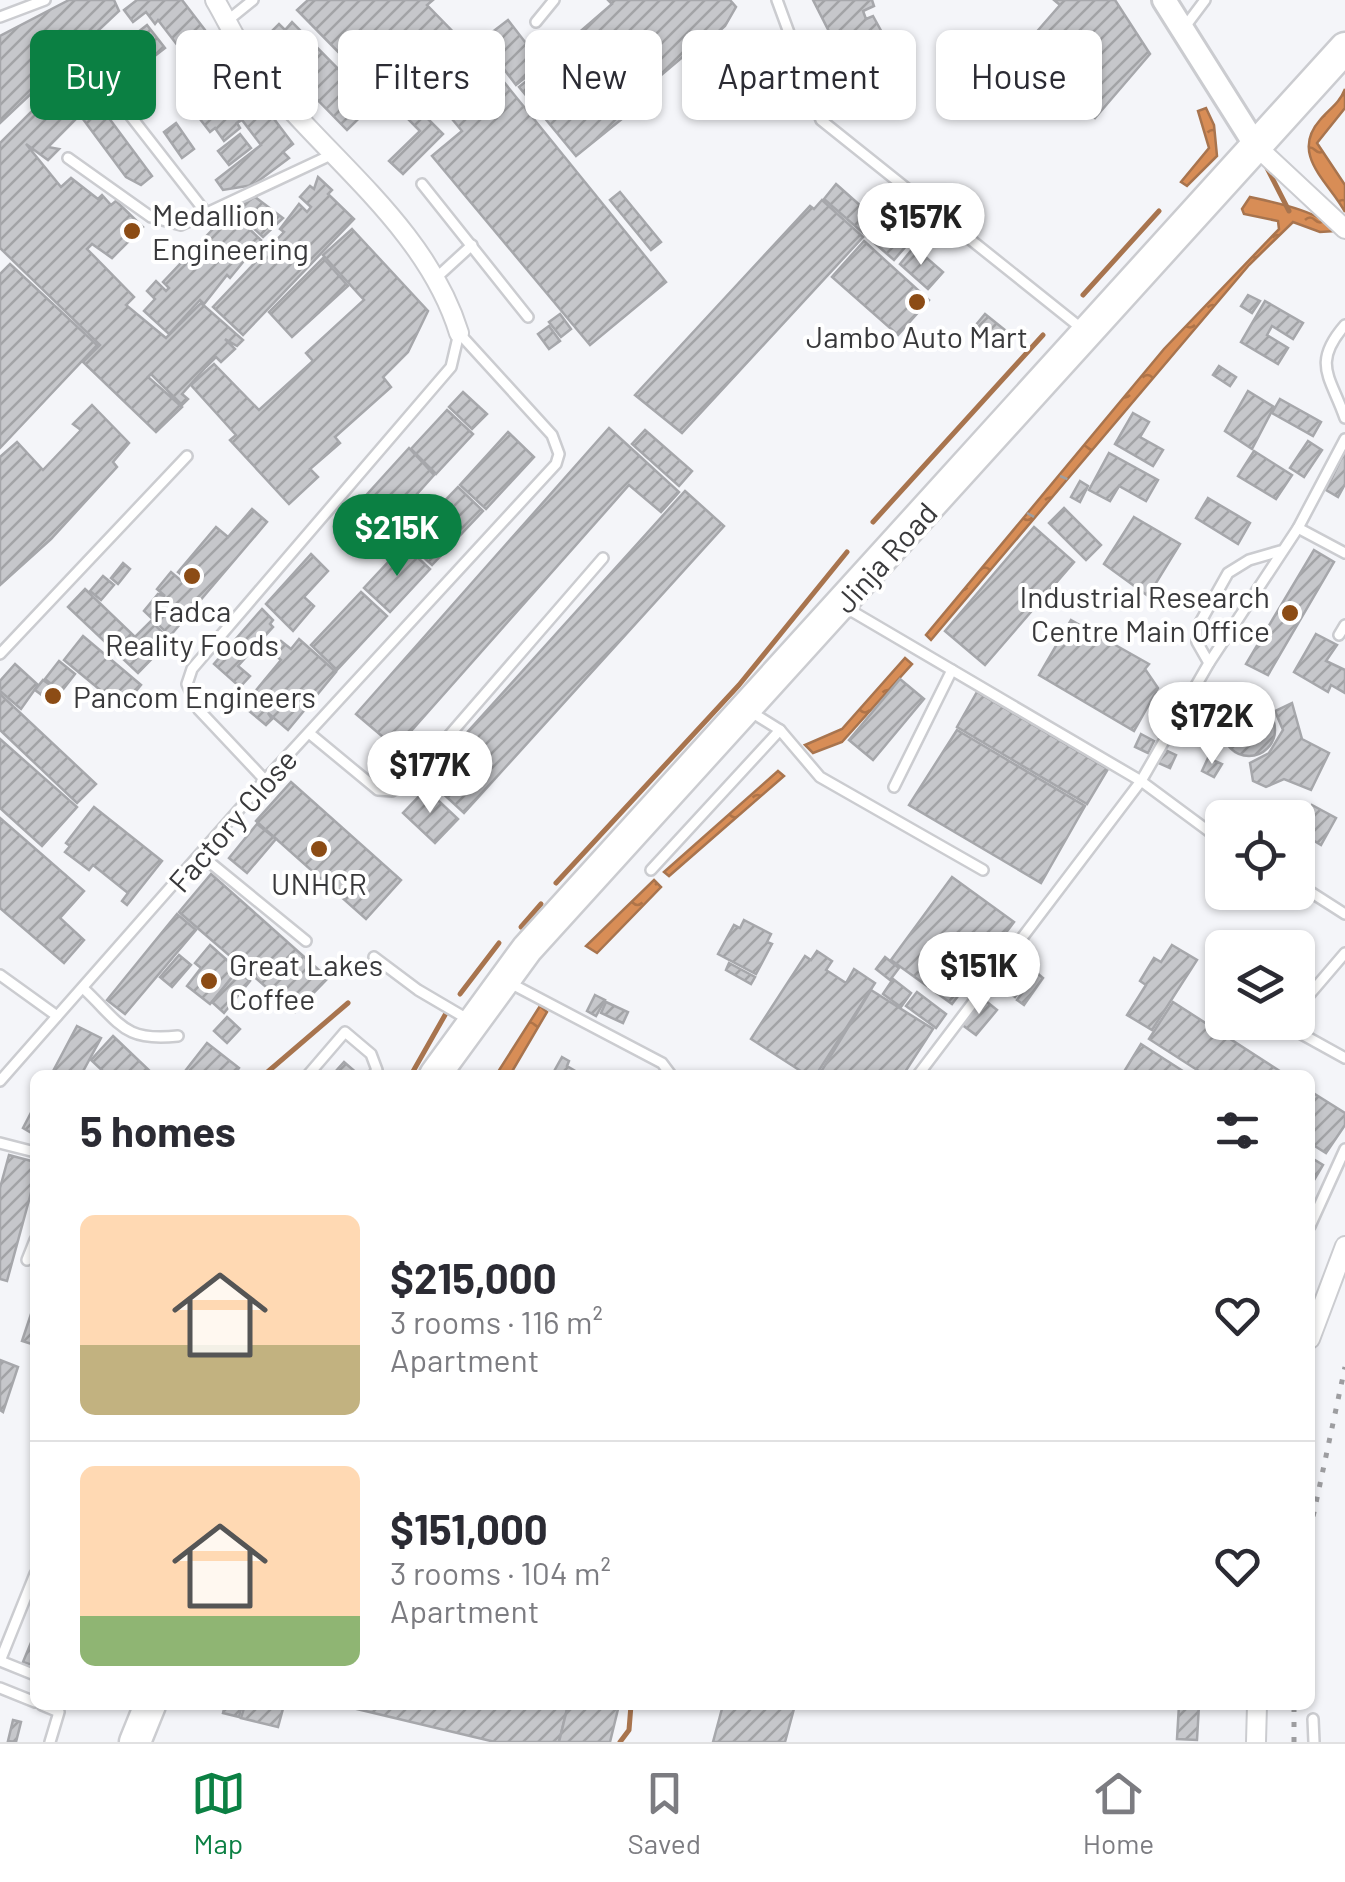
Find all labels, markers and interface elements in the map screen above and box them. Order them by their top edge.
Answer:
chip: Buy [30,30,156,120]
chip: Rent [176,30,318,120]
chip: Filters [338,30,505,120]
chip: New [525,30,662,120]
chip: Apartment [682,30,916,120]
chip: House [936,30,1102,120]
pin: $157K [851,183,991,268]
place label: Medallion Engineering [152,196,309,266]
text: $157K [880,196,962,234]
marker: Medallion Engineering [121,220,143,242]
marker: Jambo Auto Mart [906,291,928,313]
place label: Jambo Auto Mart [806,318,1028,354]
pin: $215K [327,494,467,579]
street label: Jinja Road [826,494,944,620]
text: $215K [355,507,439,545]
marker: Fadca Reality Foods [181,565,203,587]
place label: Industrial Research Centre Main Office [1020,578,1270,648]
place label: Fadca Reality Foods [105,592,279,662]
marker: Industrial Research Centre Main Office [1279,602,1301,624]
place label: Pancom Engineers [73,678,316,714]
pin: $172K [1142,682,1282,767]
marker: Pancom Engineers [42,685,64,707]
text: $172K [1170,695,1254,733]
pin: $177K [360,731,500,816]
street label: Factory Close [160,741,304,899]
text: $177K [389,744,471,782]
map controls [1205,800,1315,1040]
button: locate [1205,800,1315,910]
marker: UNHCR [308,838,330,860]
place label: UNHCR [271,865,367,901]
button: layers [1205,930,1315,1040]
pin: $151K [909,932,1049,1017]
text: $151K [940,945,1018,983]
place label: Great Lakes Coffee [229,946,383,1016]
marker: Great Lakes Coffee [198,970,220,992]
icon: filters [1210,1103,1265,1158]
text: 5 homes [80,1105,236,1155]
text: $215,000 [390,1252,557,1302]
icon: home [160,1255,280,1375]
icon: heart [1210,1288,1265,1343]
text: 3 rooms · 116 m² [390,1302,603,1340]
text: Apartment [390,1340,539,1378]
text: $151,000 [390,1503,548,1553]
icon: home [160,1506,280,1626]
icon: heart [1210,1539,1265,1594]
text: 3 rooms · 104 m² [390,1553,611,1591]
text: Apartment [390,1591,539,1629]
tab: Map [191,1766,246,1860]
tab: Saved [628,1766,701,1860]
tab: Home [1083,1766,1154,1860]

